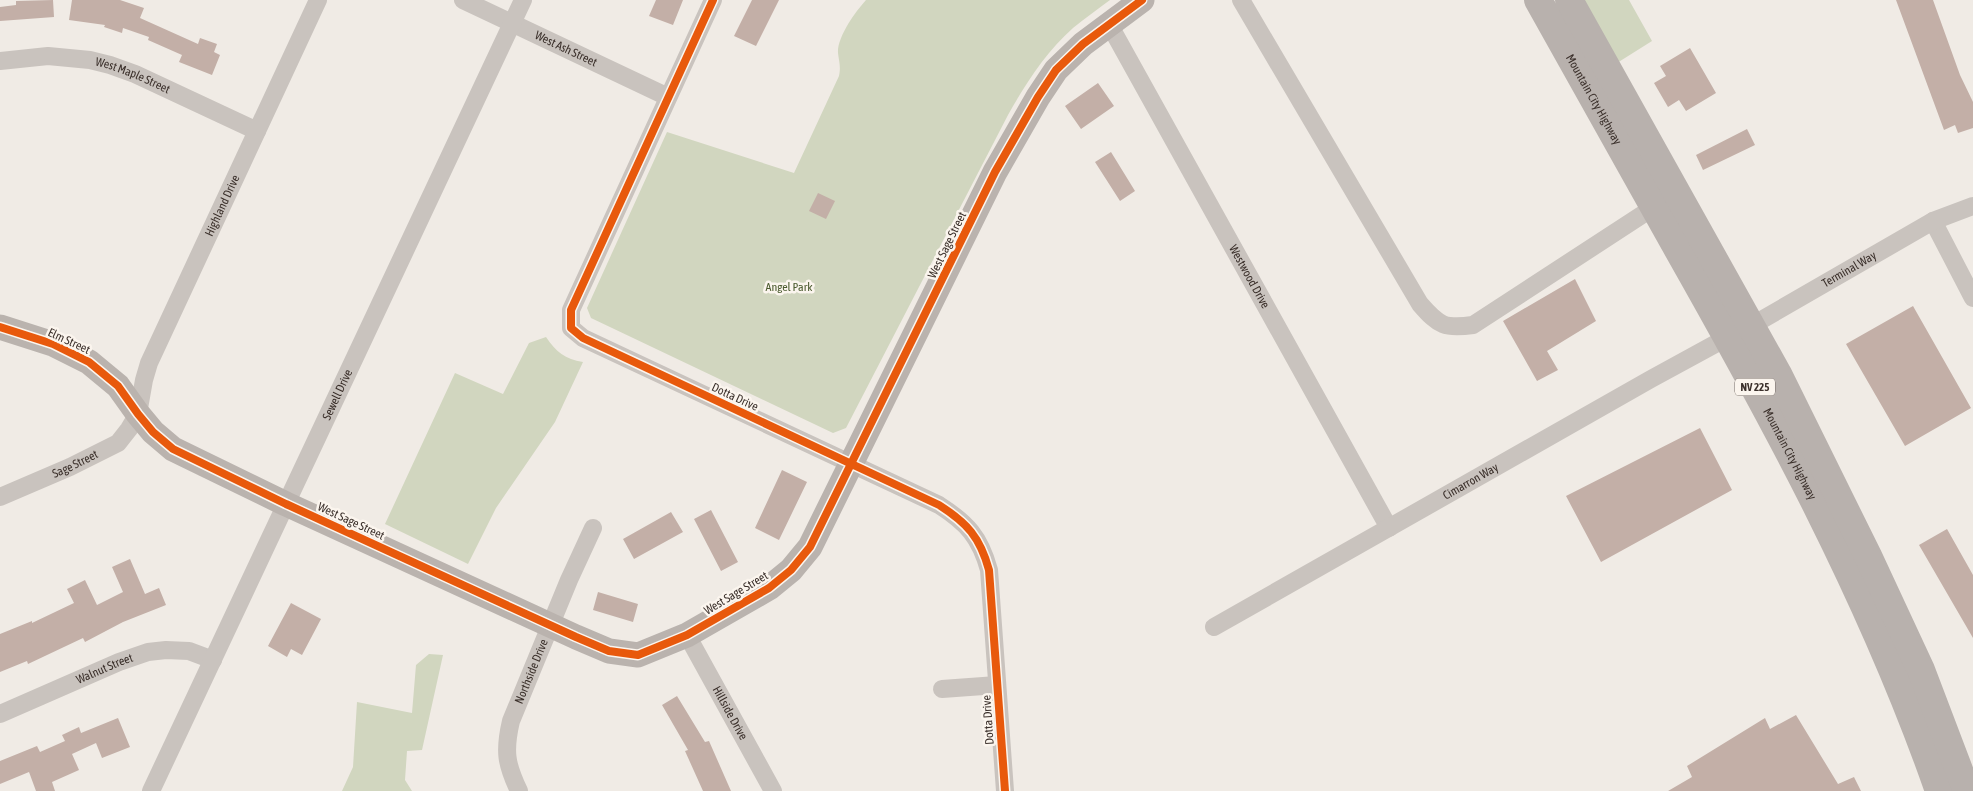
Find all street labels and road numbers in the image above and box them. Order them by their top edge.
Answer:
street label: West Ash Street [533,28,600,70]
street label: Mountain City Highway [1563,52,1625,147]
street label: West Maple Street [94,55,173,97]
street label: Highland Drive [202,173,243,238]
street label: West Sage Street [925,209,969,280]
street label: Westwood Drive [1226,242,1273,311]
street label: Terminal Way [1820,248,1879,290]
street label: Elm Street [46,325,93,357]
street label: Sewell Drive [320,367,355,422]
road number: NV 225 [1735,378,1775,396]
street label: Dotta Drive [709,380,761,414]
street label: Mountain City Highway [1760,406,1819,502]
street label: Sage Street [50,447,101,481]
street label: Cimarron Way [1440,460,1501,503]
street label: West Sage Street [315,499,387,543]
street label: West Sage Street [701,568,771,618]
street label: Northside Drive [512,637,551,706]
street label: Walnut Street [74,651,135,687]
street label: Hillside Drive [710,684,750,742]
street label: Dotta Drive [979,695,997,745]

